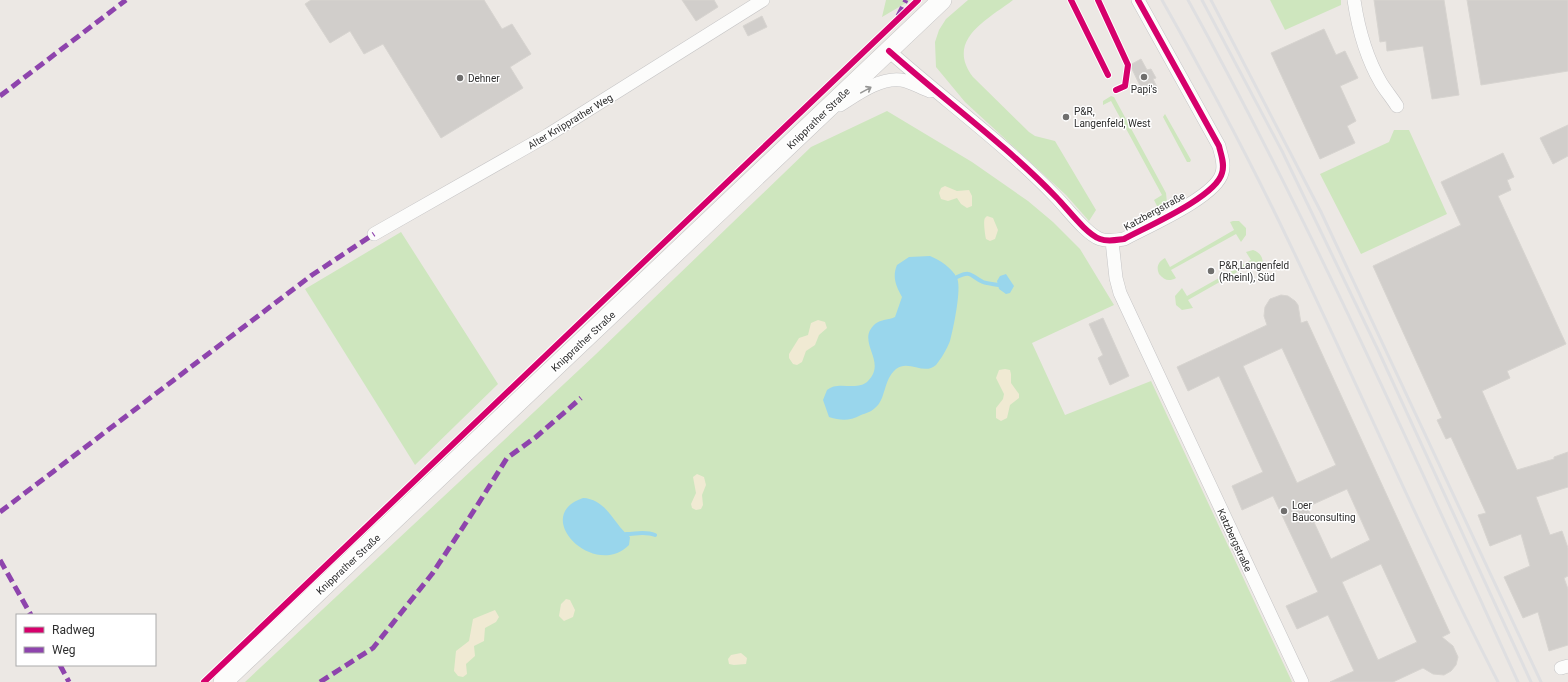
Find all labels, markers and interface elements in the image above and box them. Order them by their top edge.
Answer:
marker: Papi's [1139,72,1149,82]
marker: Dehner [455,73,465,83]
place label: Dehner [468,73,500,84]
place label: Papi's [1131,84,1157,95]
street label: Knipprather Straße [785,86,852,151]
one-way arrow [860,86,872,94]
street label: Alter Knipprather Weg [526,92,615,151]
place label: P&R, Langenfeld, West [1074,106,1150,129]
marker: P&R, Langenfeld, West [1061,112,1071,122]
street label: Katzbergstraße [1122,190,1187,233]
place label: P&R,Langenfeld (Rheinl), Süd [1219,260,1289,284]
marker: P&R,Langenfeld (Rheinl), Süd [1206,266,1216,276]
street label: Knipprather Straße [549,309,617,374]
place label: Loer Bauconsulting [1292,500,1356,523]
marker: Loer Bauconsulting [1279,506,1289,516]
street label: Katzbergstraße [1215,507,1254,573]
street label: Knipprather Straße [314,532,382,597]
legend [16,614,156,666]
text: Radweg [52,623,95,637]
text: Weg [52,643,76,657]

